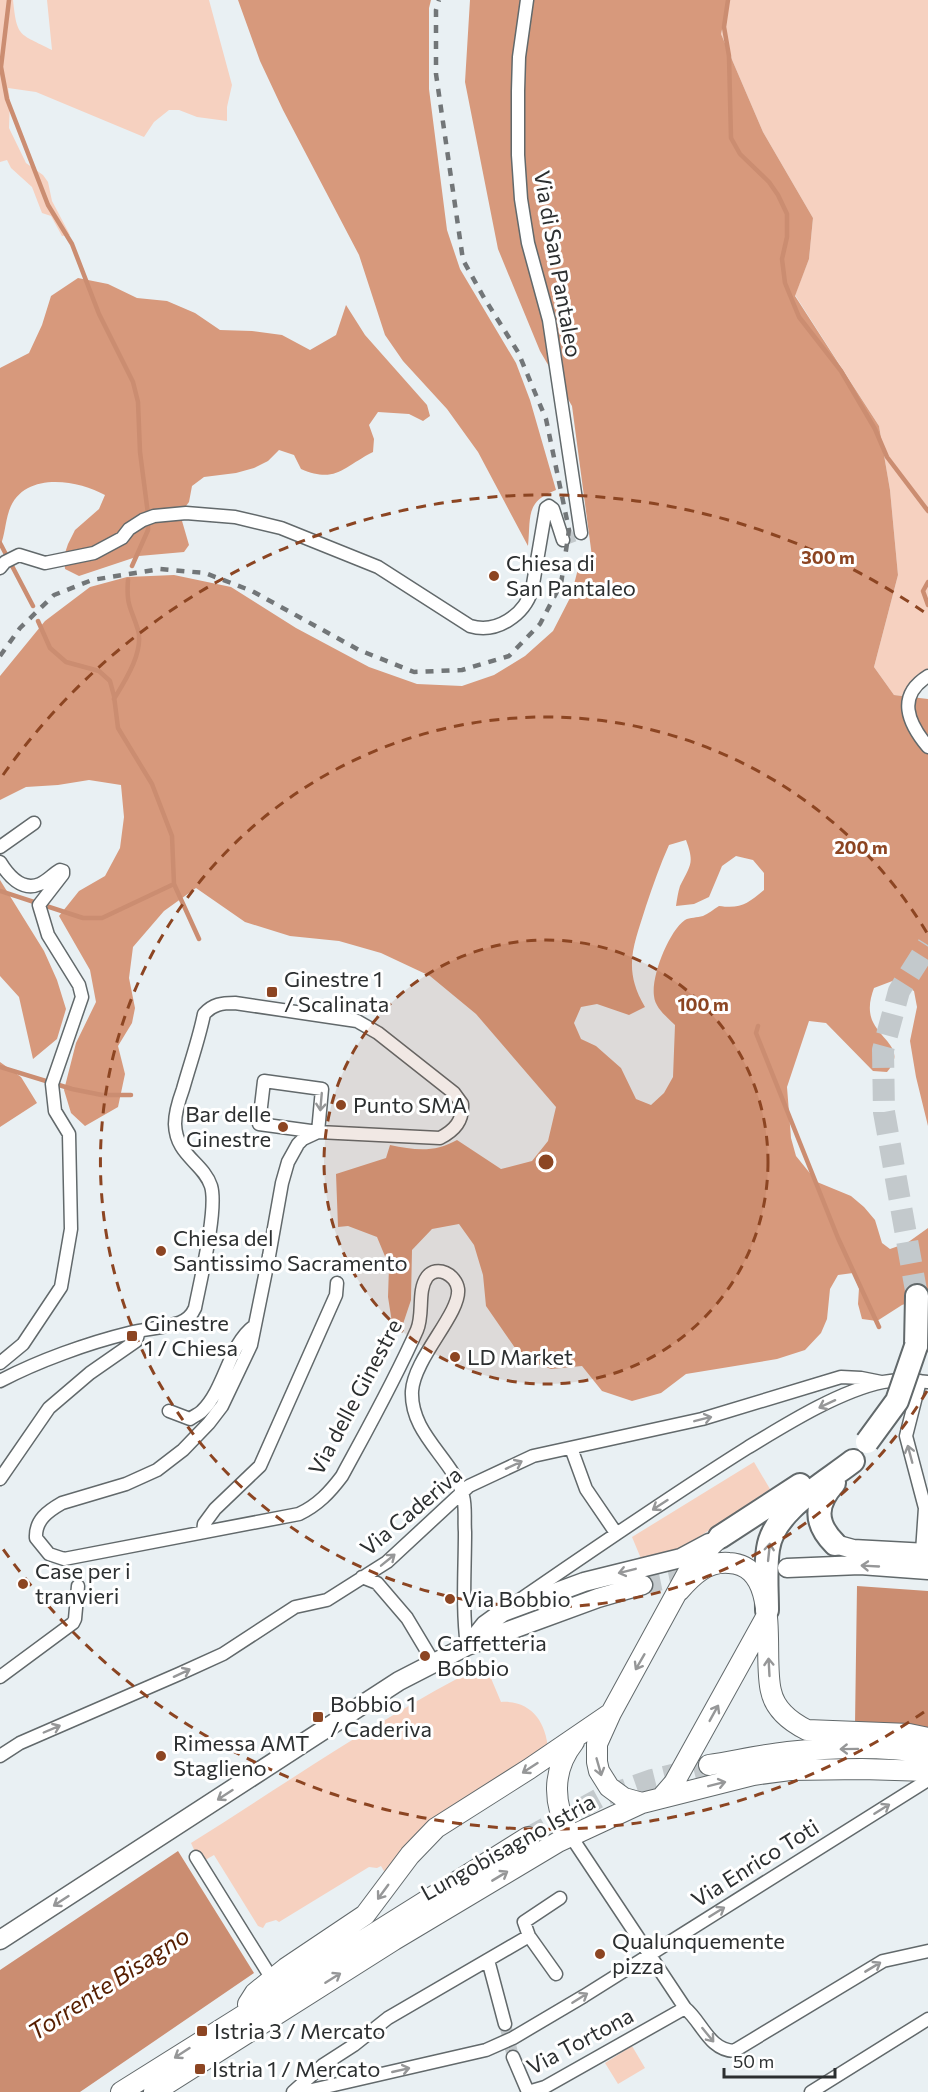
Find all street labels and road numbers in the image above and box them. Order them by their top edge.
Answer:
street label: Via di San Pantaleo [529,168,588,359]
street label: Via delle Ginestre [302,1314,407,1479]
street label: Via Caderiva [354,1460,467,1561]
street label: Lungobisagno Istria [416,1787,600,1906]
street label: Via Enrico Toti [686,1813,823,1912]
street label: Via Tortona [522,2001,638,2080]

